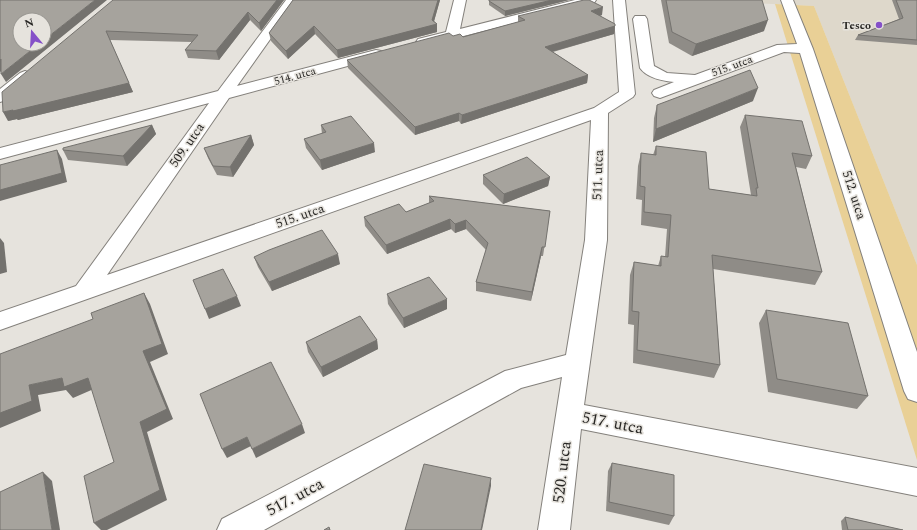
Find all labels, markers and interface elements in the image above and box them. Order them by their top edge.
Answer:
north arrow [12,12,52,52]
text: N [22,13,36,32]
place label: Tesco [842,17,871,34]
marker: Tesco [874,20,884,30]
street label: 515. utca [709,50,756,81]
street label: 514. utca [272,62,318,90]
street label: 509. utca [164,118,210,171]
street label: 511. utca [587,149,609,201]
street label: 512. utca [837,168,872,223]
street label: 515. utca [273,198,328,234]
street label: 517. utca [580,405,646,441]
street label: 520. utca [546,440,578,504]
street label: 517. utca [262,472,328,522]

